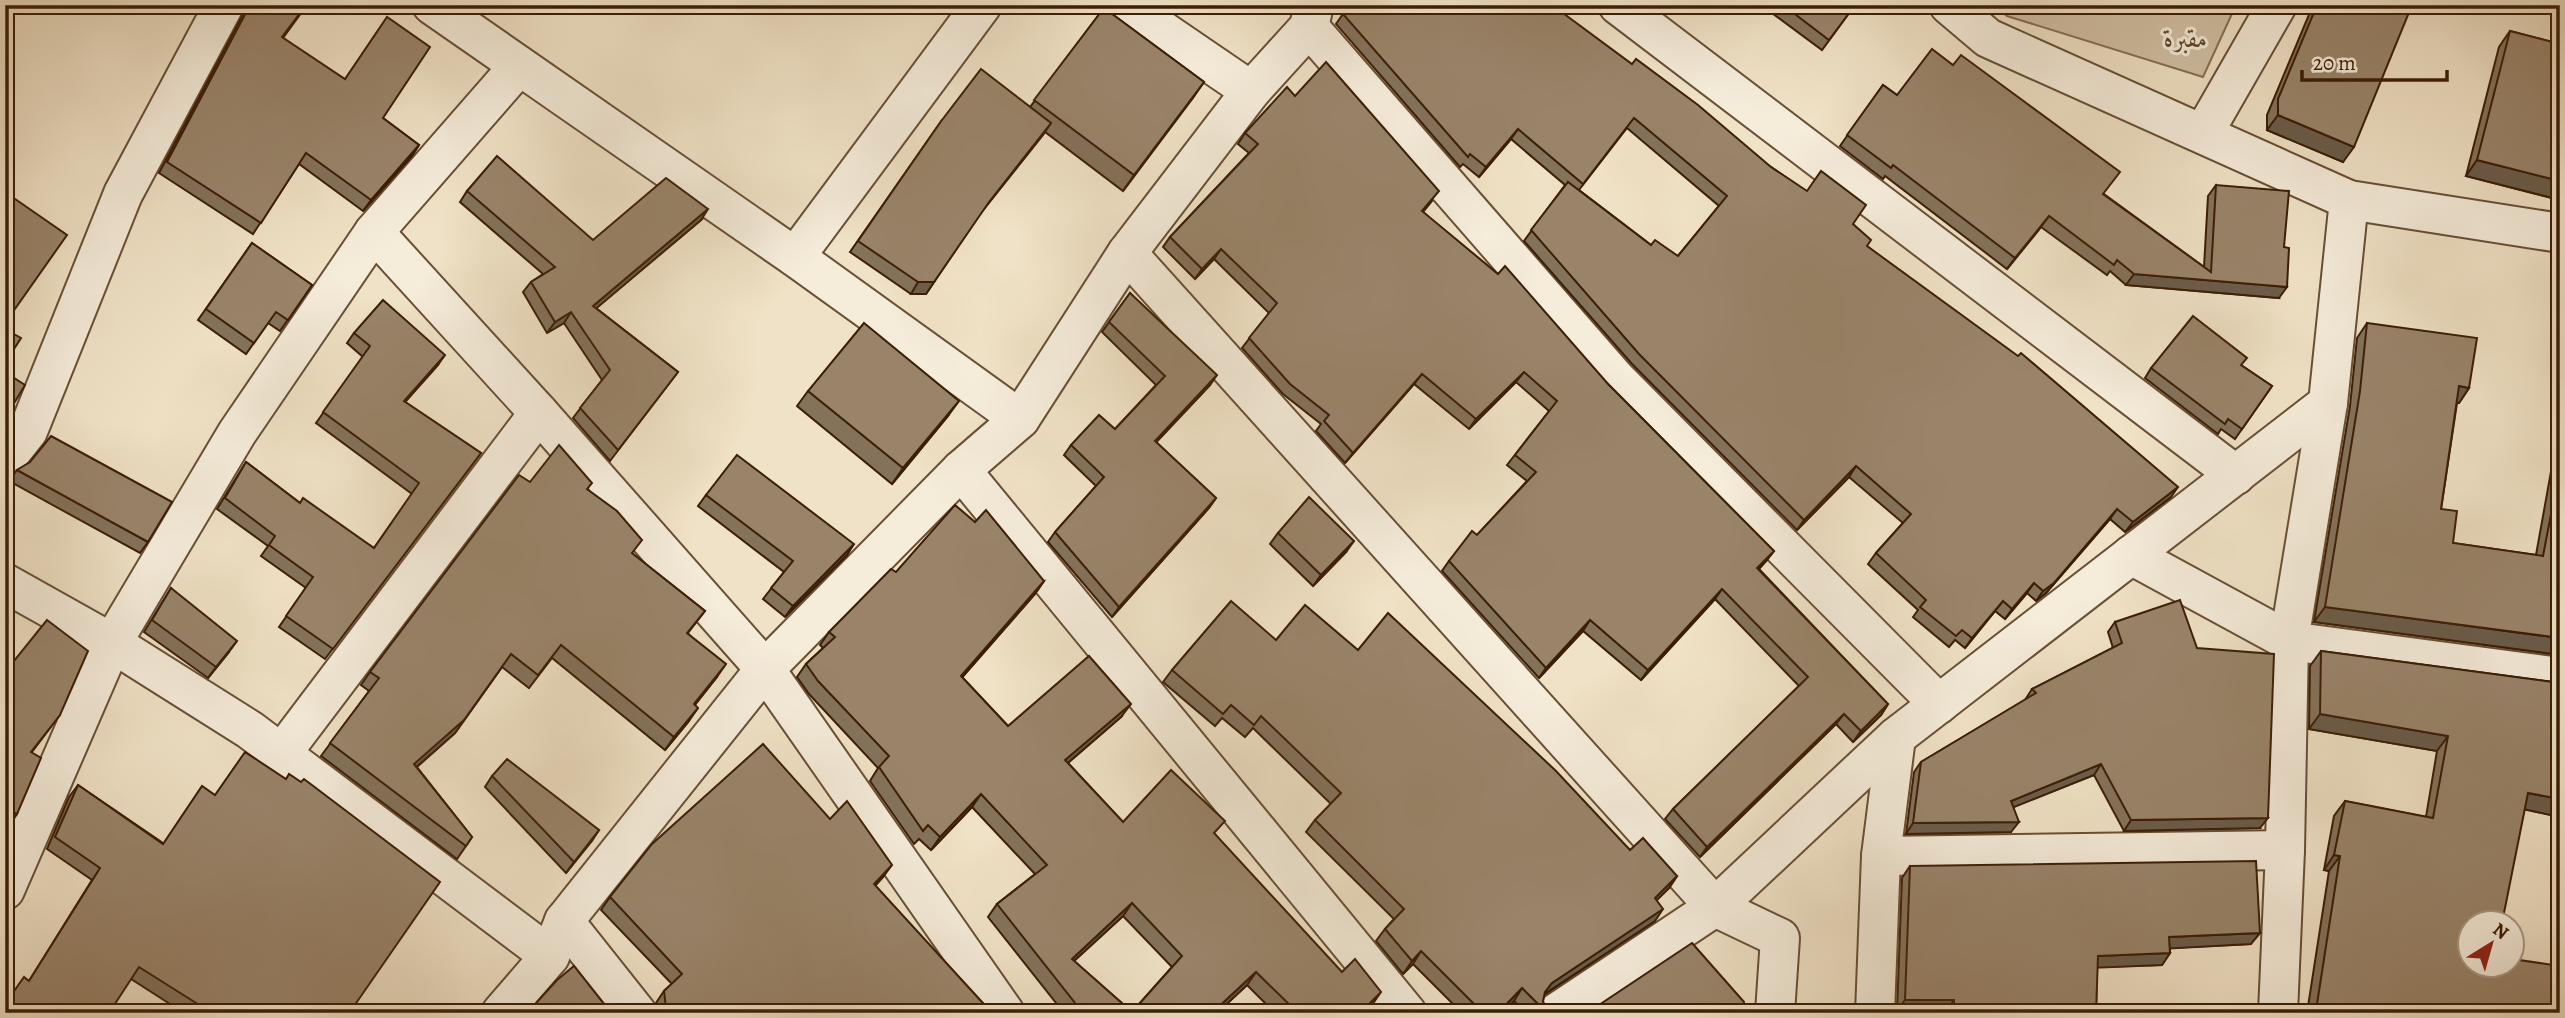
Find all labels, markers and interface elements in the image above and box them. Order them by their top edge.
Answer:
park label: مقبرة [2163,21,2208,56]
scale bar [2302,38,2448,82]
text: 20 m [2313,49,2356,77]
north arrow [2456,909,2526,979]
text: N [2487,917,2514,946]

